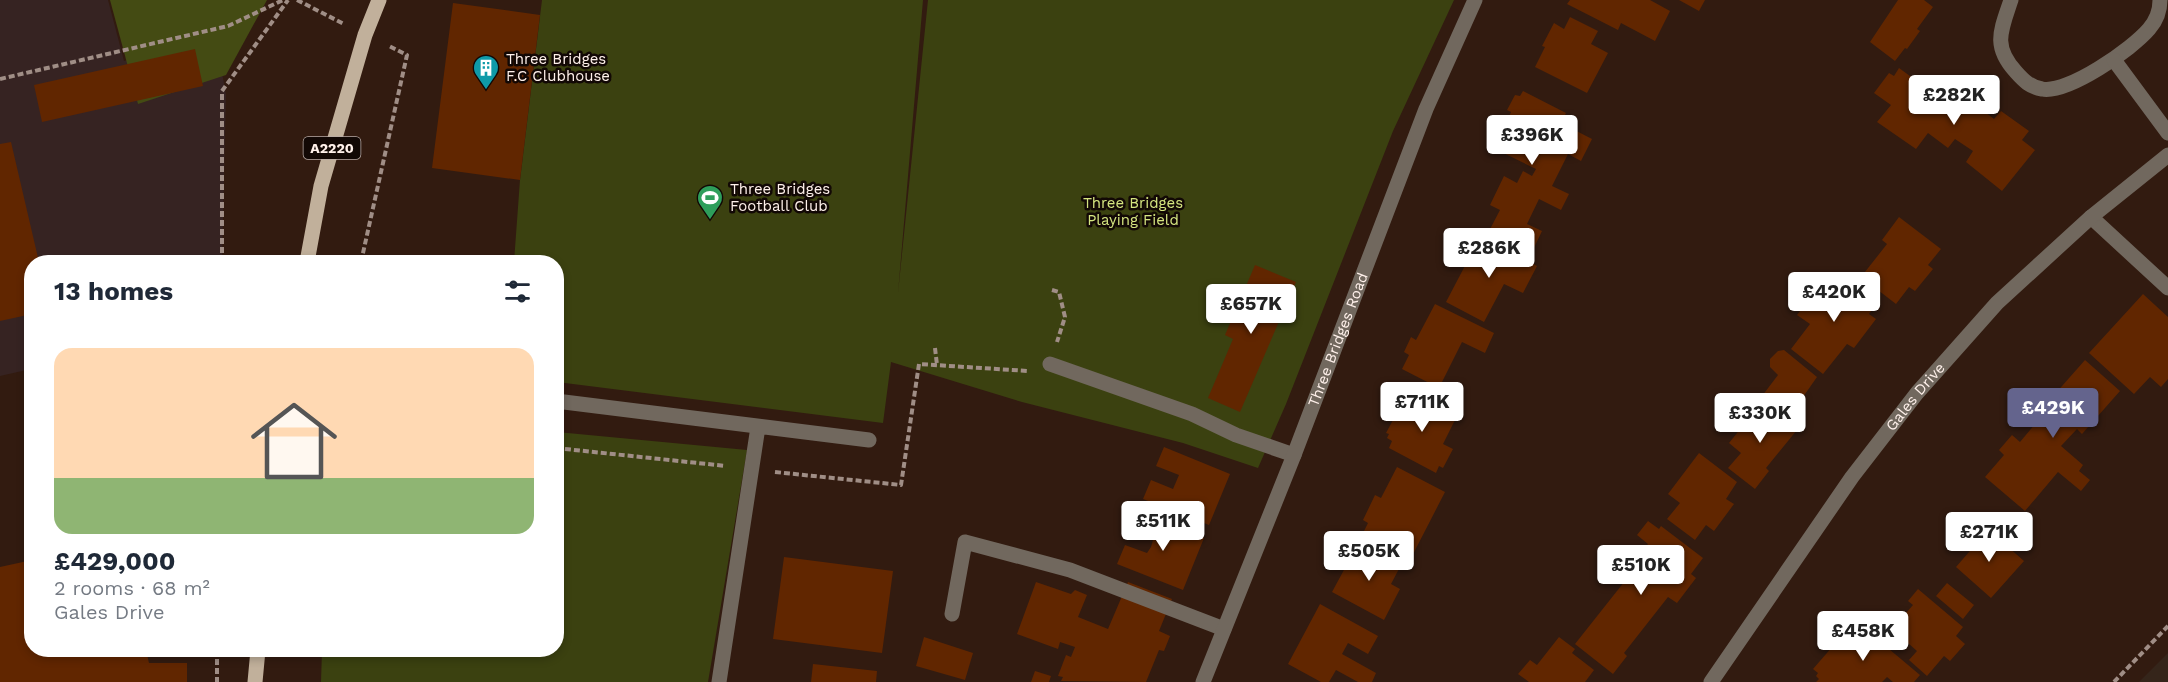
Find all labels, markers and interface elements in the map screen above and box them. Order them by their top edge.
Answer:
place label: Three Bridges F.C Clubhouse [506,50,610,85]
building icon: Three Bridges F.C Clubhouse [471,53,501,91]
pin: £282K [1912,75,1996,126]
text: £282K [1923,82,1985,106]
pin: £396K [1490,115,1574,166]
text: £396K [1501,122,1563,146]
road number: A2220 [304,137,360,159]
place label: Three Bridges Football Club [730,180,830,215]
sports icon: Three Bridges Football Club [695,183,725,221]
park label: Three Bridges Playing Field [1083,194,1183,229]
pin: £286K [1447,228,1531,279]
text: £286K [1457,235,1521,259]
street label: Three Bridges Road [1304,270,1372,409]
pin: £420K [1792,272,1876,323]
icon: filters [501,275,534,308]
text: 13 homes [54,276,173,306]
text: £420K [1802,279,1866,303]
pin: £657K [1209,284,1293,335]
text: £657K [1220,291,1282,315]
street label: Gales Drive [1882,359,1949,435]
pin: £711K [1380,382,1464,433]
icon: home [240,387,348,495]
pin: £429K [2011,388,2095,439]
text: £711K [1394,389,1450,413]
pin: £330K [1718,393,1802,444]
text: £429K [2021,395,2085,419]
text: £330K [1729,400,1791,424]
pin: £511K [1121,501,1205,552]
text: £511K [1135,508,1191,532]
pin: £271K [1947,512,2031,563]
text: £271K [1960,519,2018,543]
pin: £505K [1327,531,1411,582]
text: £505K [1338,538,1400,562]
pin: £510K [1599,545,1683,596]
text: £429,000 [54,546,176,576]
text: £510K [1611,552,1671,576]
text: 2 rooms · 68 m² [54,576,210,600]
text: Gales Drive [54,600,165,624]
pin: £458K [1821,611,1905,662]
text: £458K [1831,618,1895,642]

